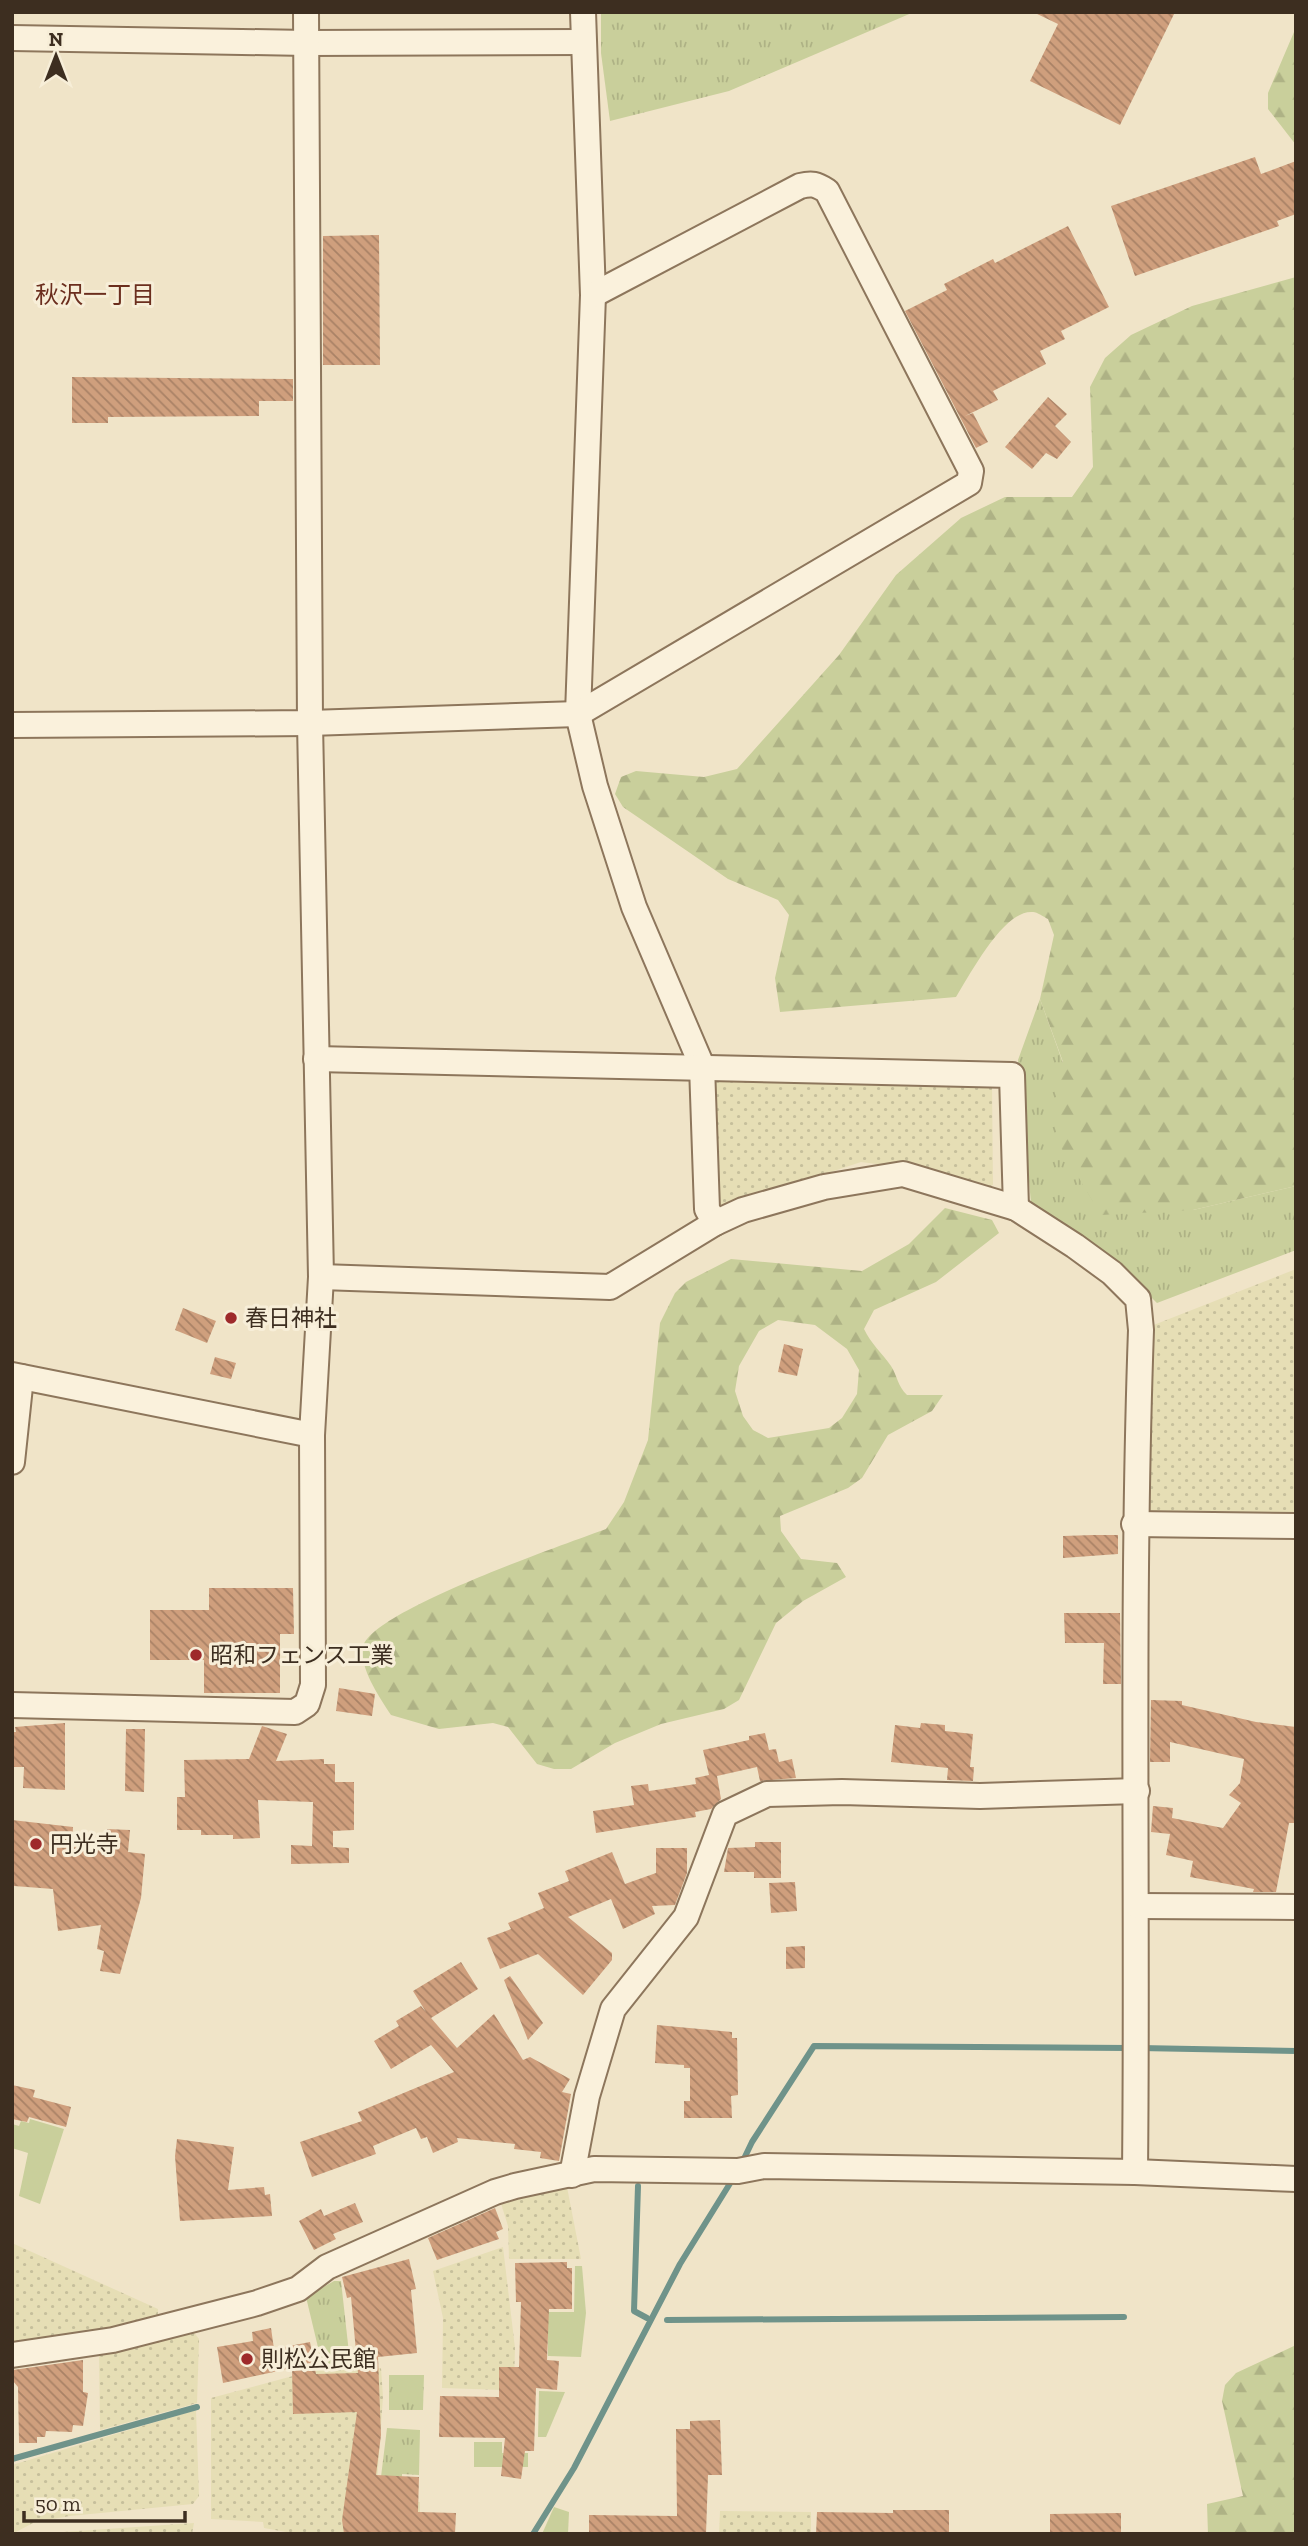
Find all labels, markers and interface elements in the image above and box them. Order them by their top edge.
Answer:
north arrow [21,21,91,91]
text: N [49,28,63,51]
district label: 秋沢一丁目 [35,280,155,309]
place label: 春日神社 [245,1304,337,1332]
marker: 春日神社 [223,1310,239,1326]
place label: 昭和フェンス工業 [210,1641,394,1669]
marker: 昭和フェンス工業 [188,1647,204,1663]
place label: 円光寺 [50,1830,119,1858]
marker: 円光寺 [28,1836,44,1852]
place label: 則松公民館 [261,2345,376,2373]
marker: 則松公民館 [239,2351,255,2367]
scale bar [24,2480,186,2524]
text: 50 m [35,2491,81,2516]

